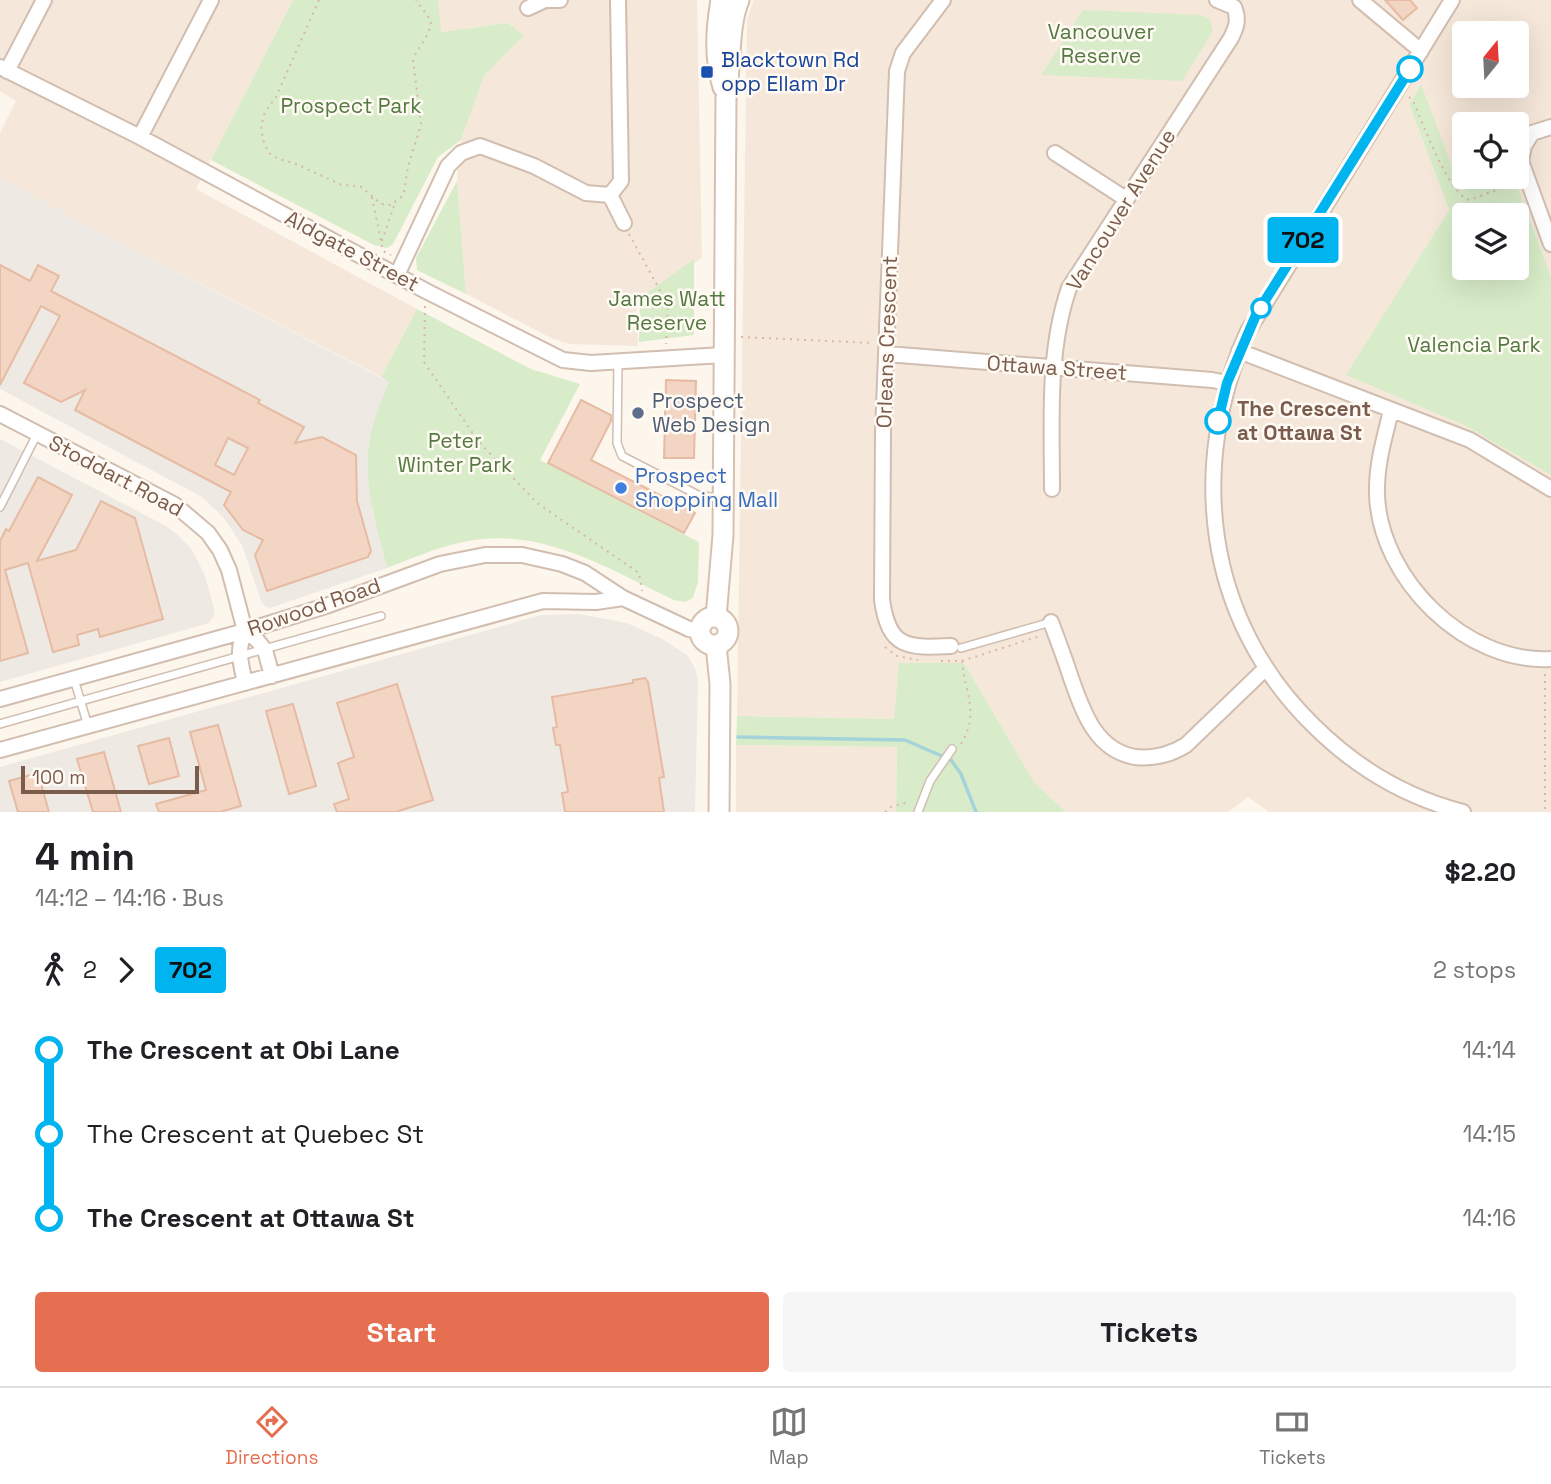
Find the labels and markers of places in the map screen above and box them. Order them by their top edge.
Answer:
place label: Blacktown Rd opp Ellam Dr [721,46,860,97]
unlabelled marker [1397,56,1423,82]
marker: Blacktown Rd opp Ellam Dr [699,64,715,80]
unlabelled marker [1251,298,1271,318]
place label: Prospect Web Design [652,387,770,438]
place label: The Crescent at Ottawa St [1237,395,1371,446]
marker: Prospect Web Design [630,405,646,421]
marker: The Crescent at Ottawa St [1205,408,1231,434]
place label: Prospect Shopping Mall [635,462,778,513]
marker: Prospect Shopping Mall [613,480,629,496]

